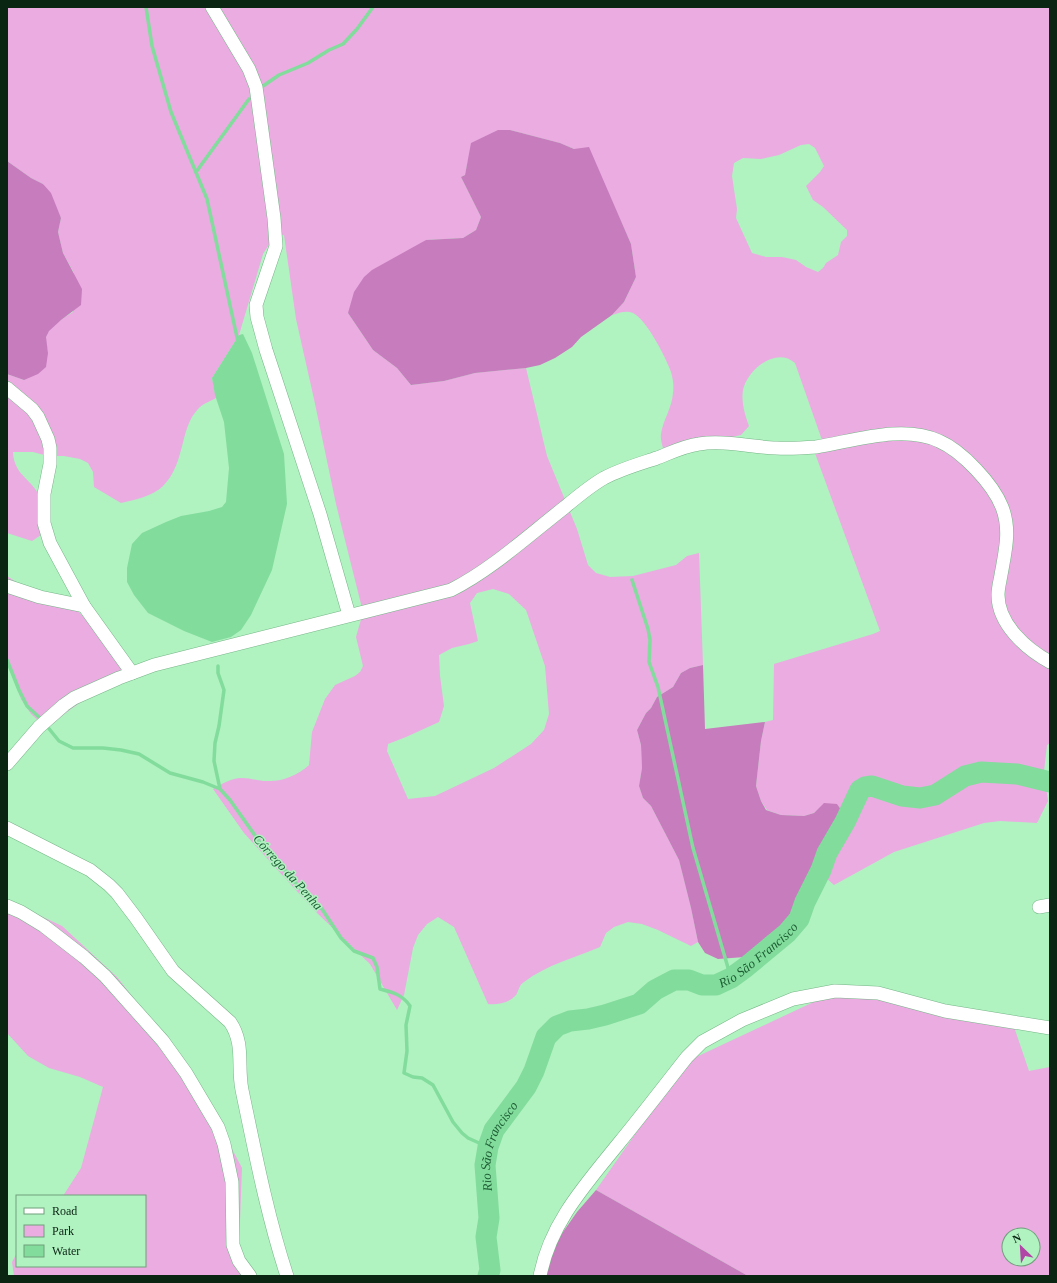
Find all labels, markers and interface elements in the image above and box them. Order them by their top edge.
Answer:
water label: Córrego da Penha [250,831,326,913]
water label: Rio São Francisco [715,919,801,991]
water label: Rio São Francisco [477,1098,521,1193]
legend [16,1195,146,1267]
text: Road [52,1204,77,1218]
text: Park [52,1224,74,1238]
north arrow [1001,1227,1041,1267]
text: N [1011,1231,1023,1245]
text: Water [52,1244,80,1258]

